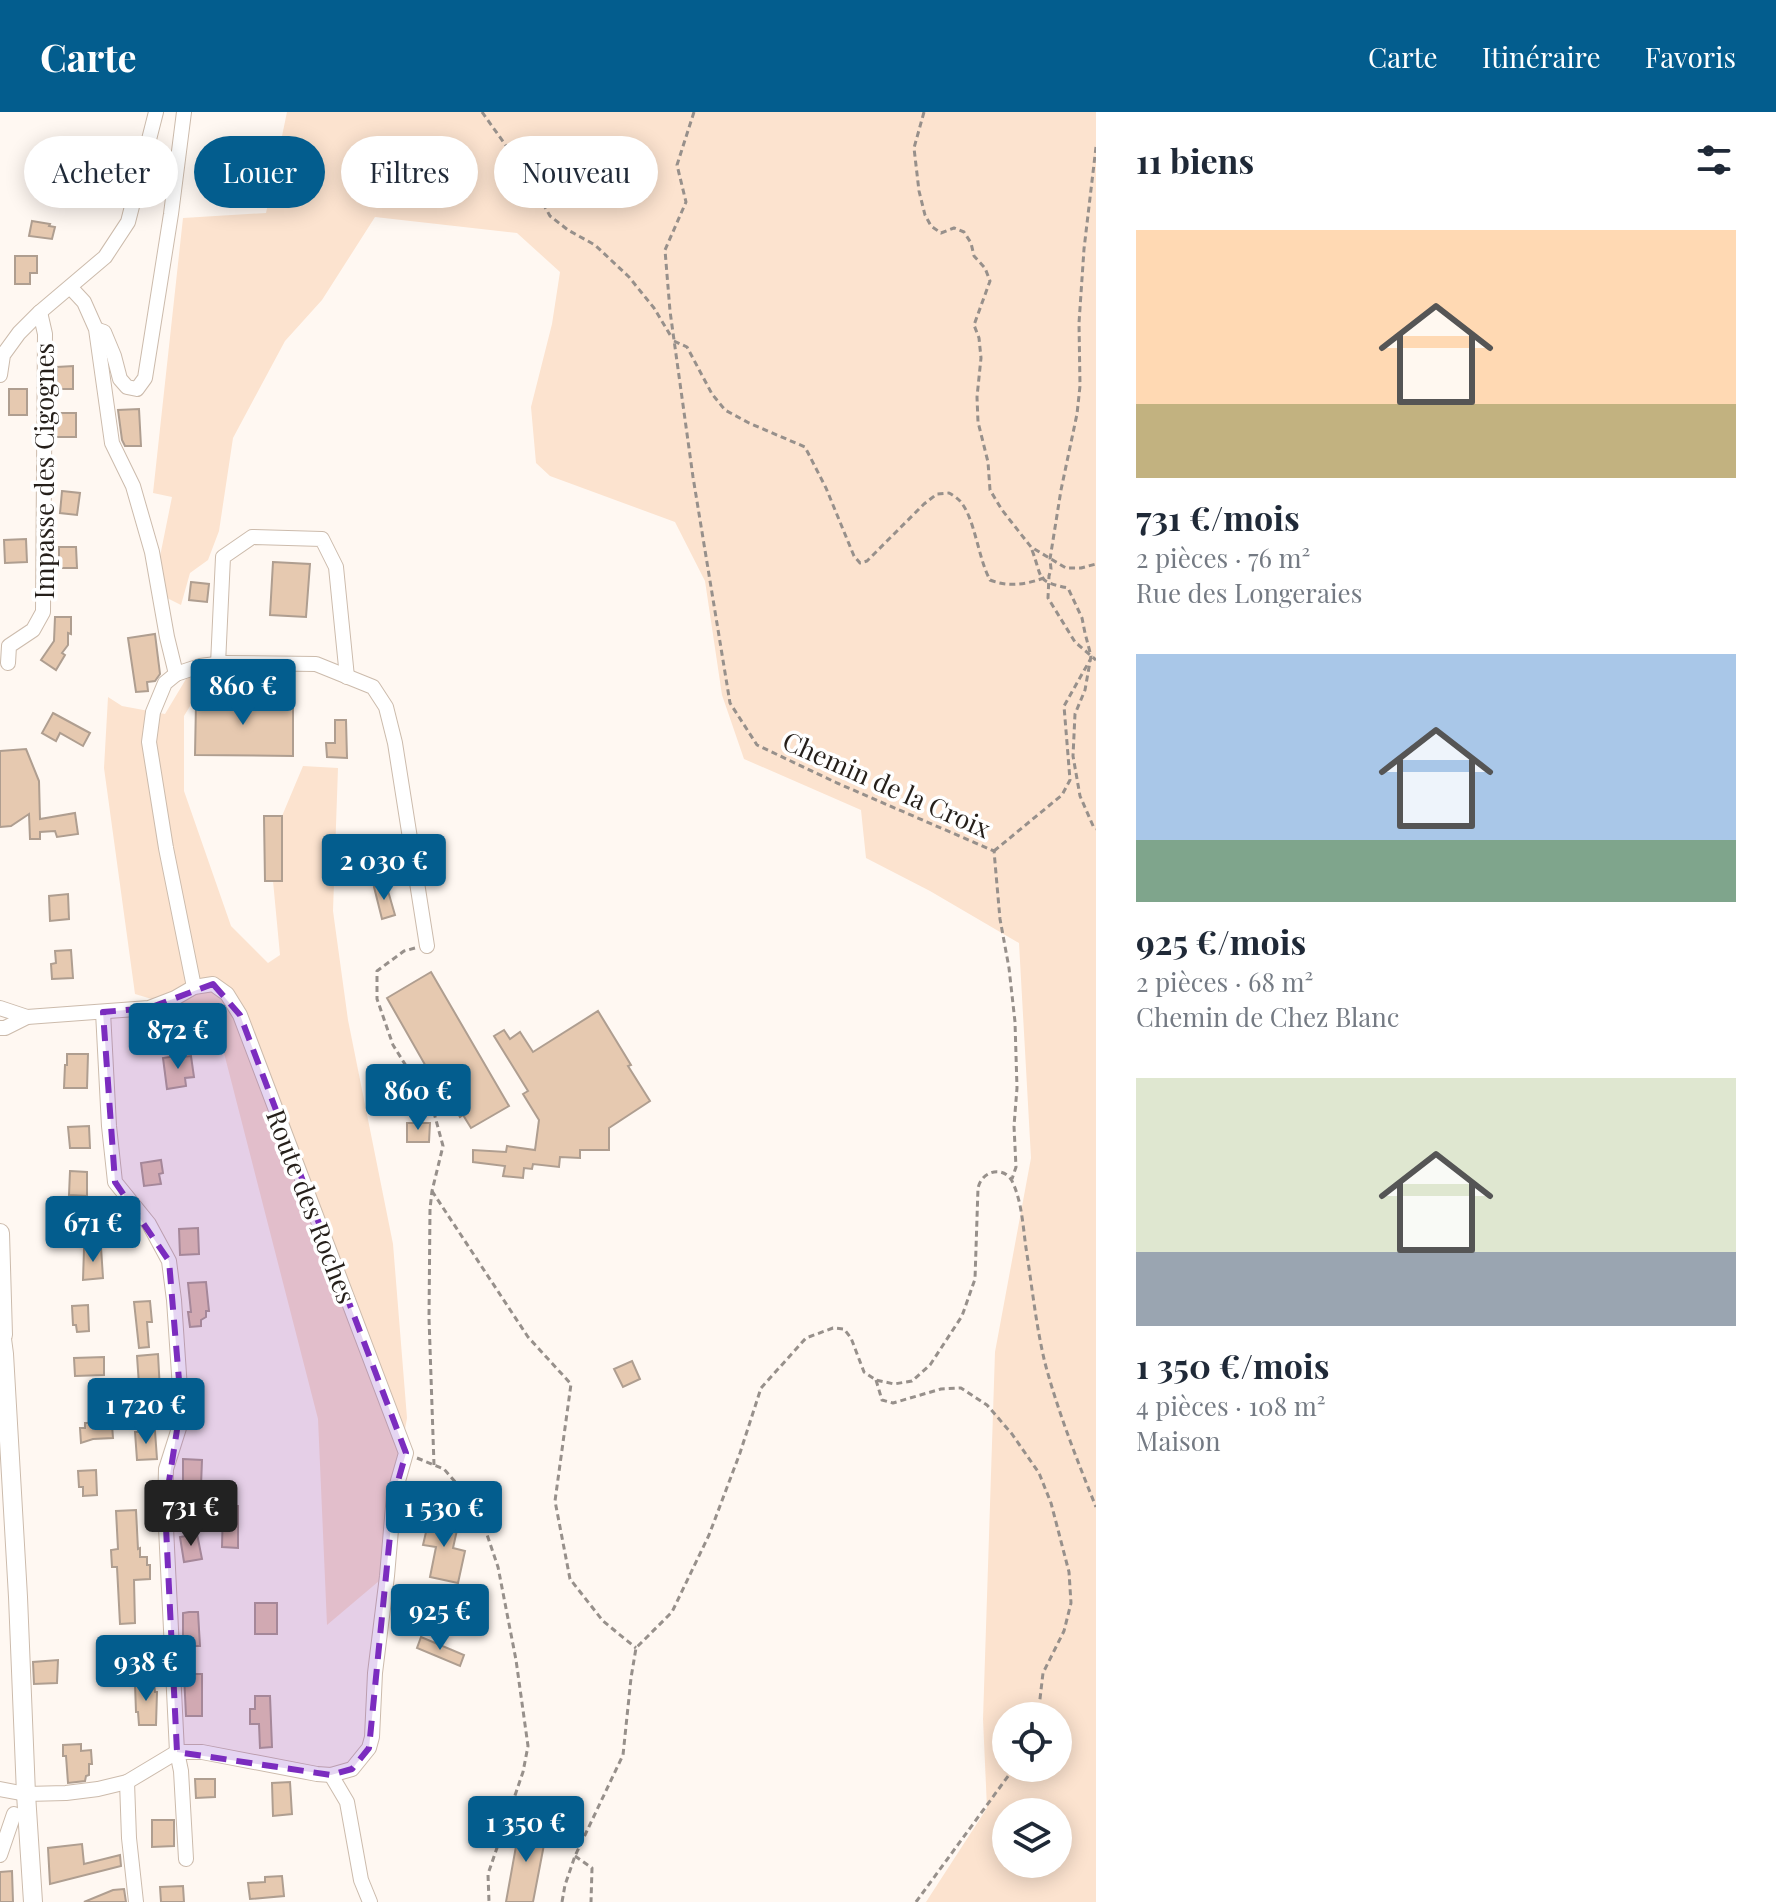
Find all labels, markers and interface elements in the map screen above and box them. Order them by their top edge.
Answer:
text: Carte [40,31,137,82]
text: Carte [1368,38,1438,75]
text: Itinéraire [1482,38,1601,75]
text: Favoris [1645,38,1736,75]
chip: Acheter [24,136,178,208]
chip: Louer [194,136,325,208]
chip: Filtres [341,136,478,208]
chip: Nouveau [494,136,658,208]
text: 11 biens [1136,137,1254,183]
icon: filters [1692,138,1736,182]
icon: home [1364,282,1508,426]
street label: Impasse des Cigognes [26,343,61,599]
text: 731 €/mois [1136,494,1300,540]
text: 2 pièces · 76 m² [1136,540,1310,575]
text: Rue des Longeraies [1136,575,1362,610]
pin: 860 € [187,659,299,727]
text: 860 € [209,667,277,702]
icon: home [1364,706,1508,850]
street label: Chemin de la Croix [778,722,997,846]
pin: 2 030 € [310,834,458,902]
text: 2 030 € [340,842,428,877]
text: 925 €/mois [1136,918,1306,964]
text: 2 pièces · 68 m² [1136,964,1313,999]
text: Chemin de Chez Blanc [1136,999,1399,1034]
pin: 872 € [122,1003,234,1071]
text: 872 € [147,1011,209,1046]
pin: 860 € [362,1064,474,1132]
text: 860 € [384,1072,452,1107]
street label: Route des Roches [259,1104,365,1308]
icon: home [1364,1130,1508,1274]
pin: 671 € [37,1196,149,1264]
text: 671 € [63,1204,123,1239]
text: 1 350 €/mois [1136,1342,1329,1388]
pin: 1 720 € [72,1378,220,1446]
text: 1 720 € [106,1386,186,1421]
text: 4 pièces · 108 m² [1136,1388,1326,1423]
text: Maison [1136,1423,1220,1458]
pin: 731 € [135,1480,247,1548]
pin: 1 530 € [370,1481,518,1549]
text: 731 € [162,1488,220,1523]
text: 1 530 € [404,1489,484,1524]
pin: 925 € [384,1584,496,1652]
text: 925 € [409,1592,471,1627]
pin: 938 € [90,1635,202,1703]
text: 938 € [114,1643,178,1678]
map controls [992,1702,1072,1878]
button: locate [992,1702,1072,1782]
pin: 1 350 € [452,1796,600,1864]
button: layers [992,1798,1072,1878]
text: 1 350 € [486,1804,566,1839]

